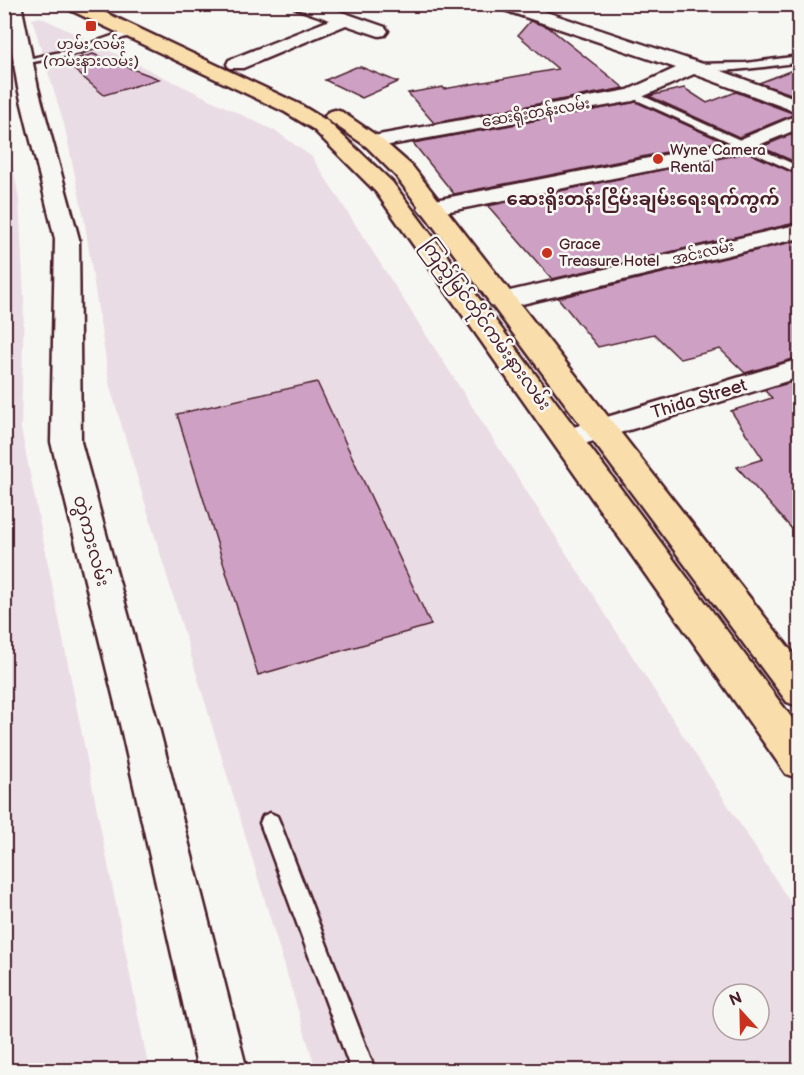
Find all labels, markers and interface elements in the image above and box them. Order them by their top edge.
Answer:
marker: ဟုမ်း လမ်း (ကမ်းနားလမ်း) [84,19,98,33]
place label: ဟုမ်း လမ်း (ကမ်းနားလမ်း) [43,34,139,73]
street label: ဆေးရိုးတန်းလမ်း [480,93,592,134]
place label: Wyne Camera Rental [670,141,766,177]
marker: Wyne Camera Rental [651,152,665,166]
district label: ဆေးရိုးတန်းငြိမ်းချမ်းရေးရက်ကွက် [507,187,779,214]
street label: ကြည့်မြင်တိုင်ကမ်းနားလမ်း [414,233,558,417]
place label: Grace Treasure Hotel [559,235,659,271]
street label: အင်းလမ်း [670,236,736,269]
marker: Grace Treasure Hotel [540,246,554,260]
street label: Thida Street [649,374,750,424]
street label: တွဲကားလမ်း [65,492,116,590]
north arrow [711,982,771,1042]
text: N [727,988,745,1011]

